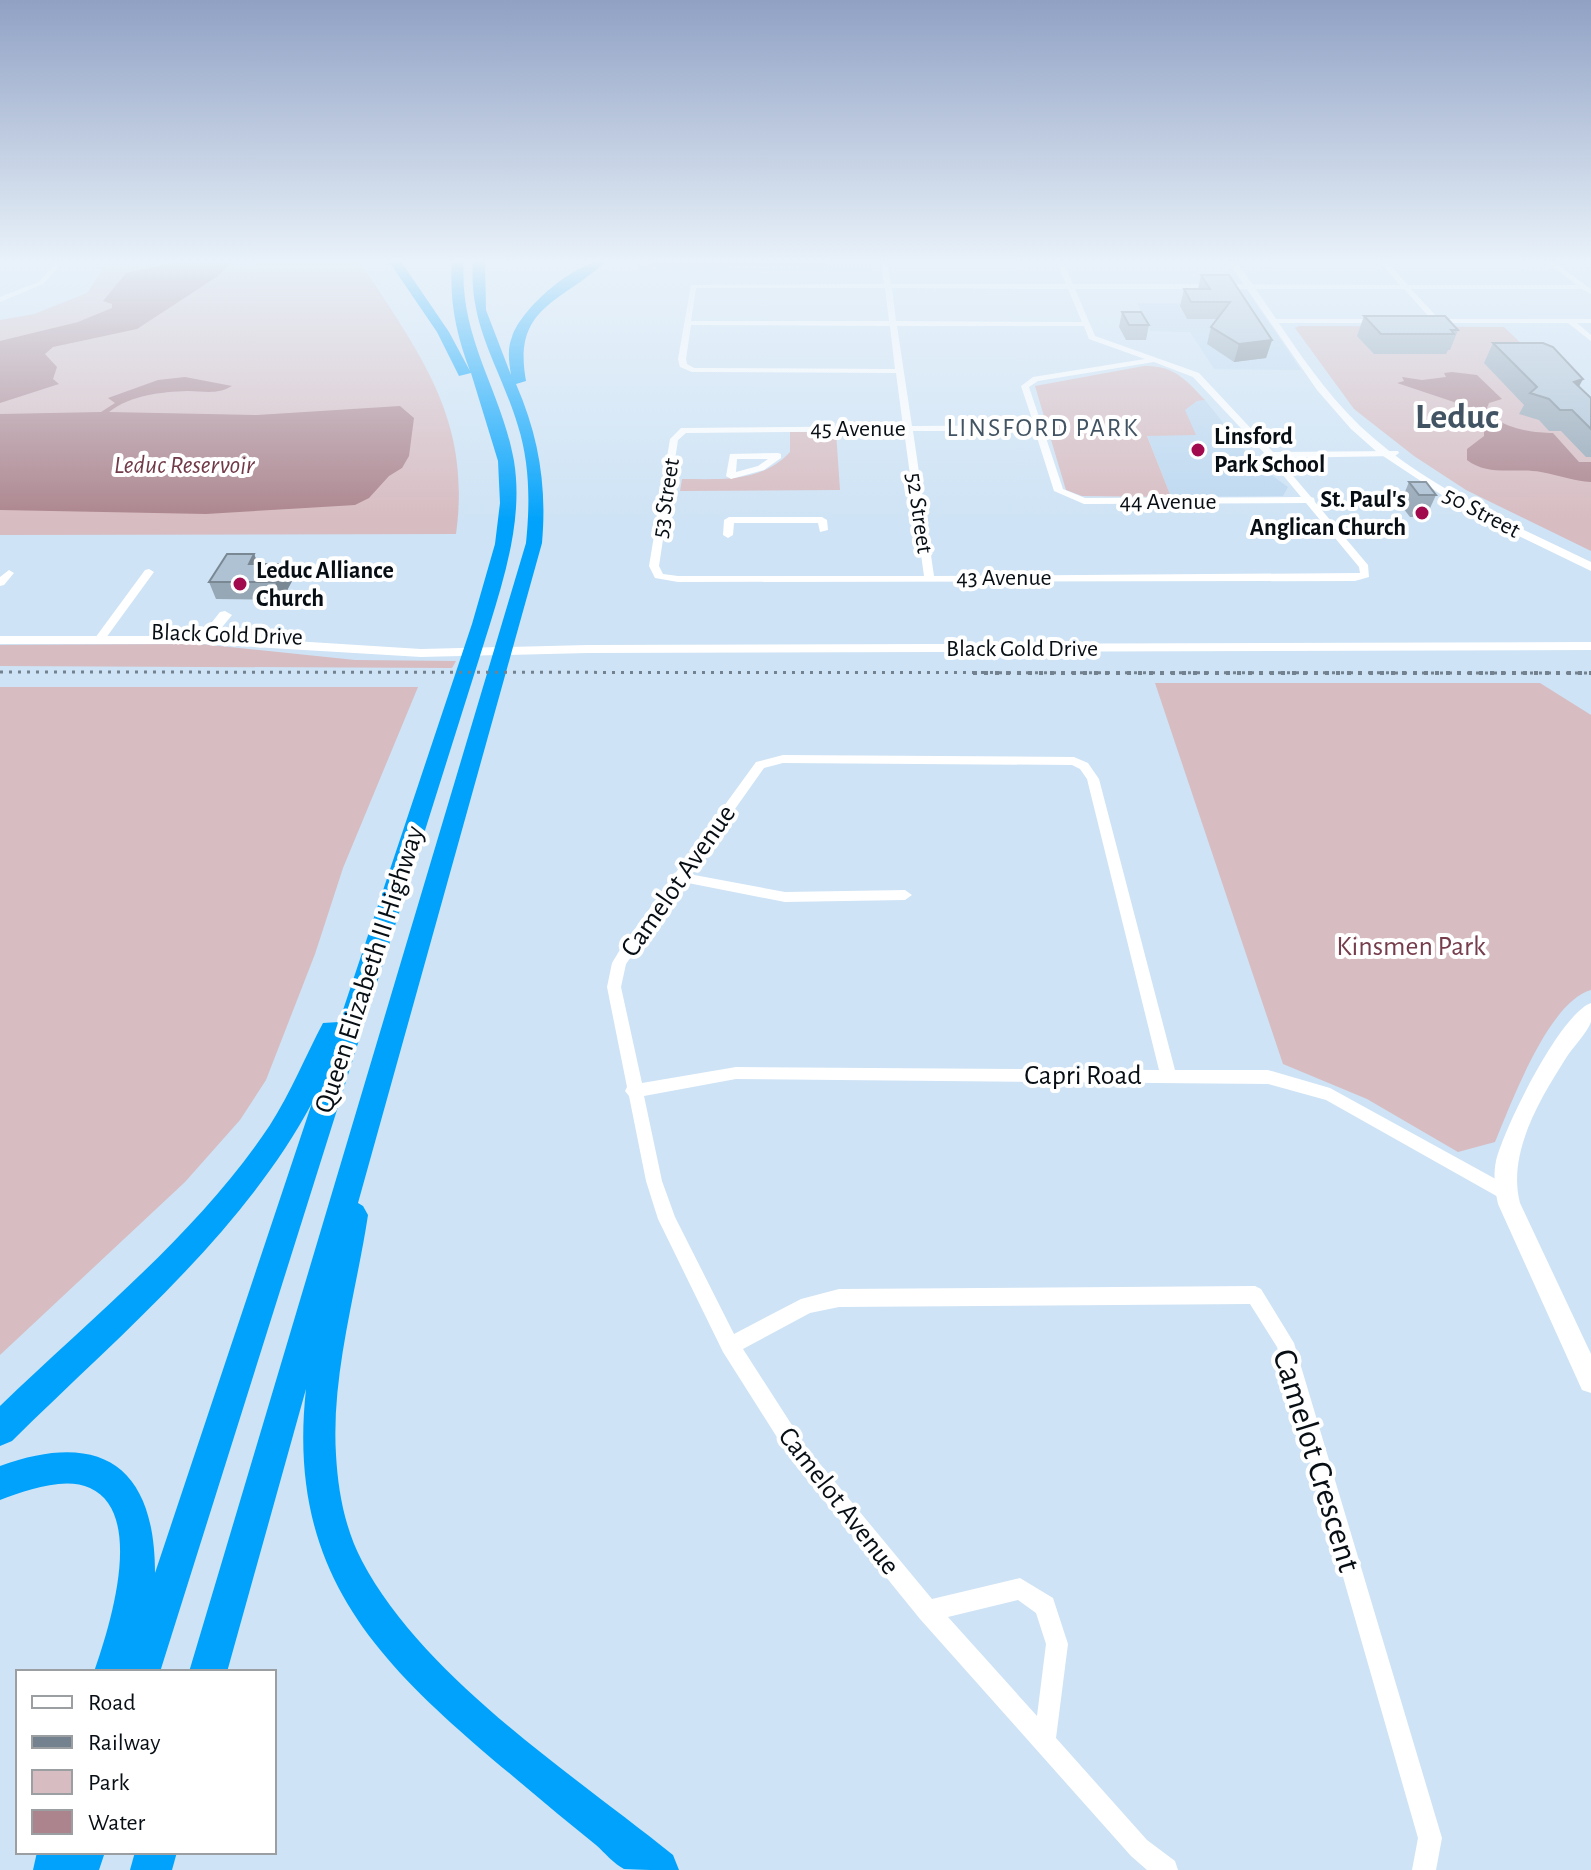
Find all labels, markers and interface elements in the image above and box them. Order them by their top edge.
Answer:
district label: Leduc [1415,399,1499,435]
district label: LINSFORD PARK [947,415,1140,441]
street label: 45 Avenue [810,417,906,441]
place label: Linsford Park School [1214,425,1325,477]
marker: Linsford Park School [1189,441,1207,459]
water label: Leduc Reservoir [114,452,256,478]
street label: 53 Street [648,456,684,540]
street label: 52 Street [901,471,937,555]
street label: 50 Street [1439,483,1524,543]
place label: St. Paul's Anglican Church [1250,488,1406,540]
street label: 44 Avenue [1119,490,1217,514]
marker: St. Paul's Anglican Church [1413,504,1431,522]
place label: Leduc Alliance Church [256,559,394,611]
street label: 43 Avenue [956,566,1052,590]
marker: Leduc Alliance Church [231,575,249,593]
street label: Black Gold Drive [151,620,303,650]
street label: Black Gold Drive [946,637,1098,661]
street label: Camelot Avenue [616,800,741,962]
street label: Queen Elizabeth II Highway [310,822,430,1117]
park label: Kinsmen Park [1336,933,1486,961]
street label: Capri Road [1024,1062,1142,1090]
street label: Camelot Crescent [1266,1345,1366,1576]
street label: Camelot Avenue [772,1422,904,1580]
legend [16,1670,276,1854]
text: Road [88,1691,136,1715]
text: Railway [88,1731,160,1755]
text: Park [88,1771,129,1795]
text: Water [88,1811,146,1835]

